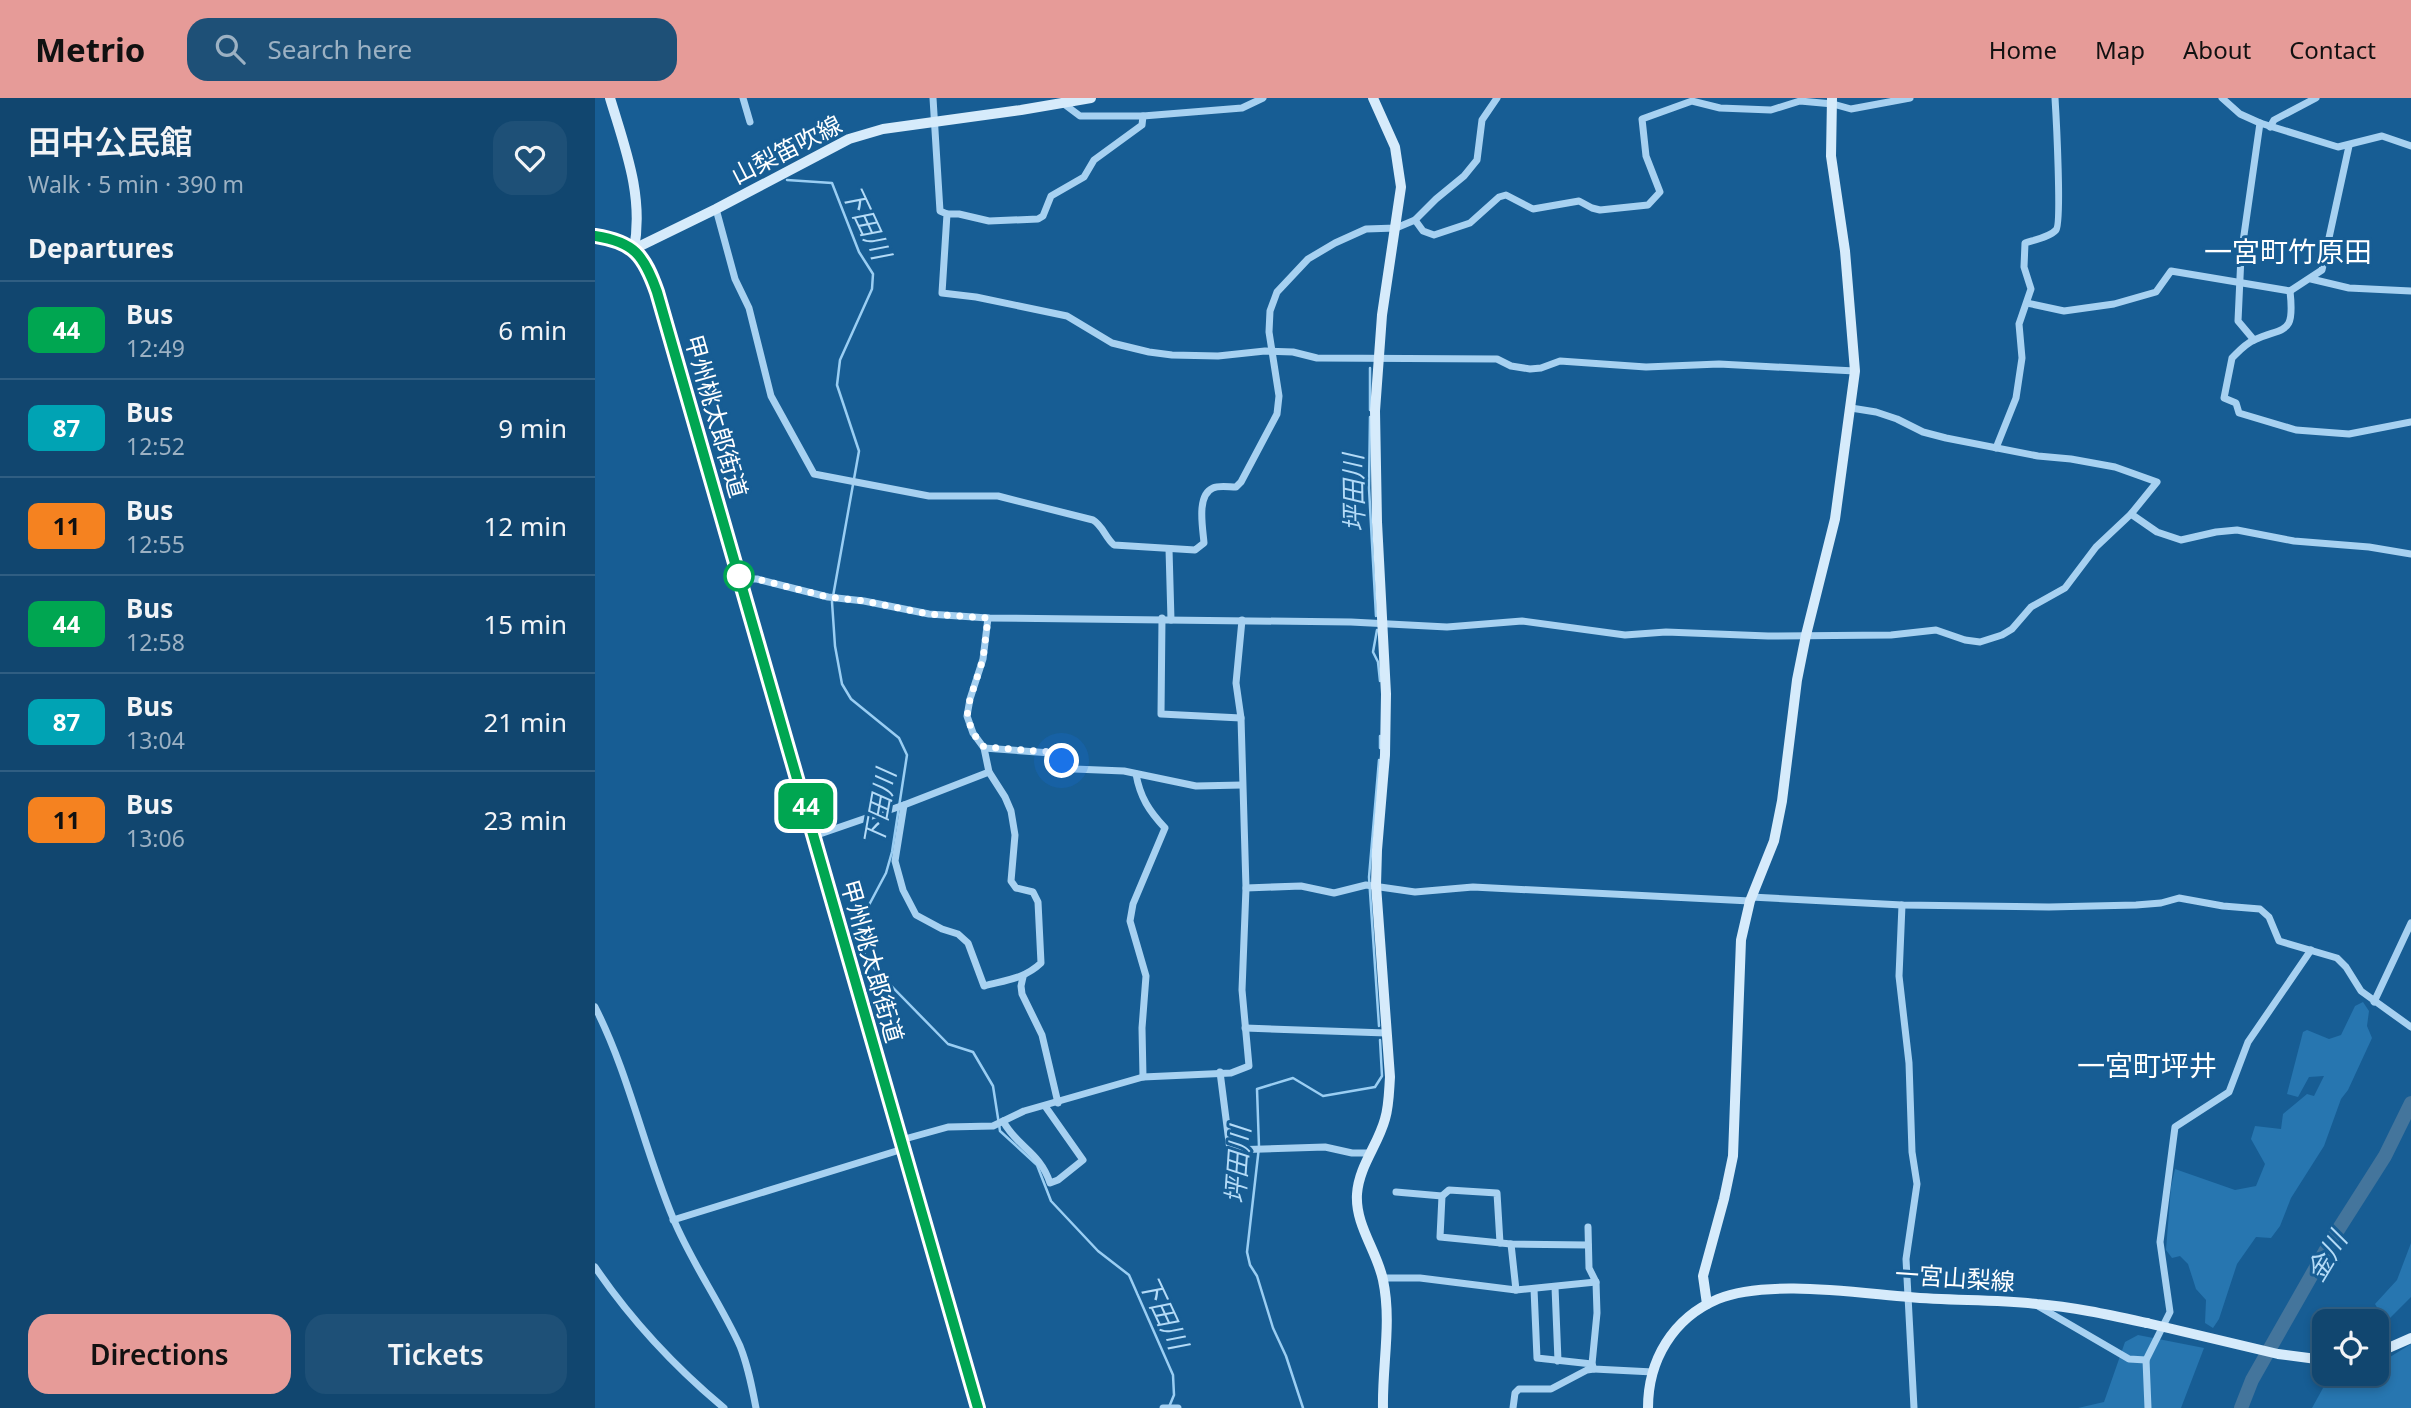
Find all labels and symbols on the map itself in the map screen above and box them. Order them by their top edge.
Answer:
street label: 山梨笛吹線 [725,107,847,191]
water label: 下田川 [834,179,901,268]
district label: 一宮町竹原田 [2204,232,2372,270]
street label: 甲州桃太郎街道 [678,331,756,501]
water label: 坪田川 [1334,451,1372,532]
unlabelled marker [724,561,754,591]
your location [1044,743,1079,778]
water label: 下田川 [854,764,904,850]
line badge: 44 [775,783,837,829]
street label: 甲州桃太郎街道 [834,876,912,1046]
district label: 一宮町坪井 [2077,1046,2217,1084]
water label: 坪田川 [1216,1122,1258,1205]
water label: 金川 [2297,1222,2356,1288]
street label: 一宮山梨線 [1894,1256,2016,1298]
water label: 下田川 [1131,1269,1198,1358]

